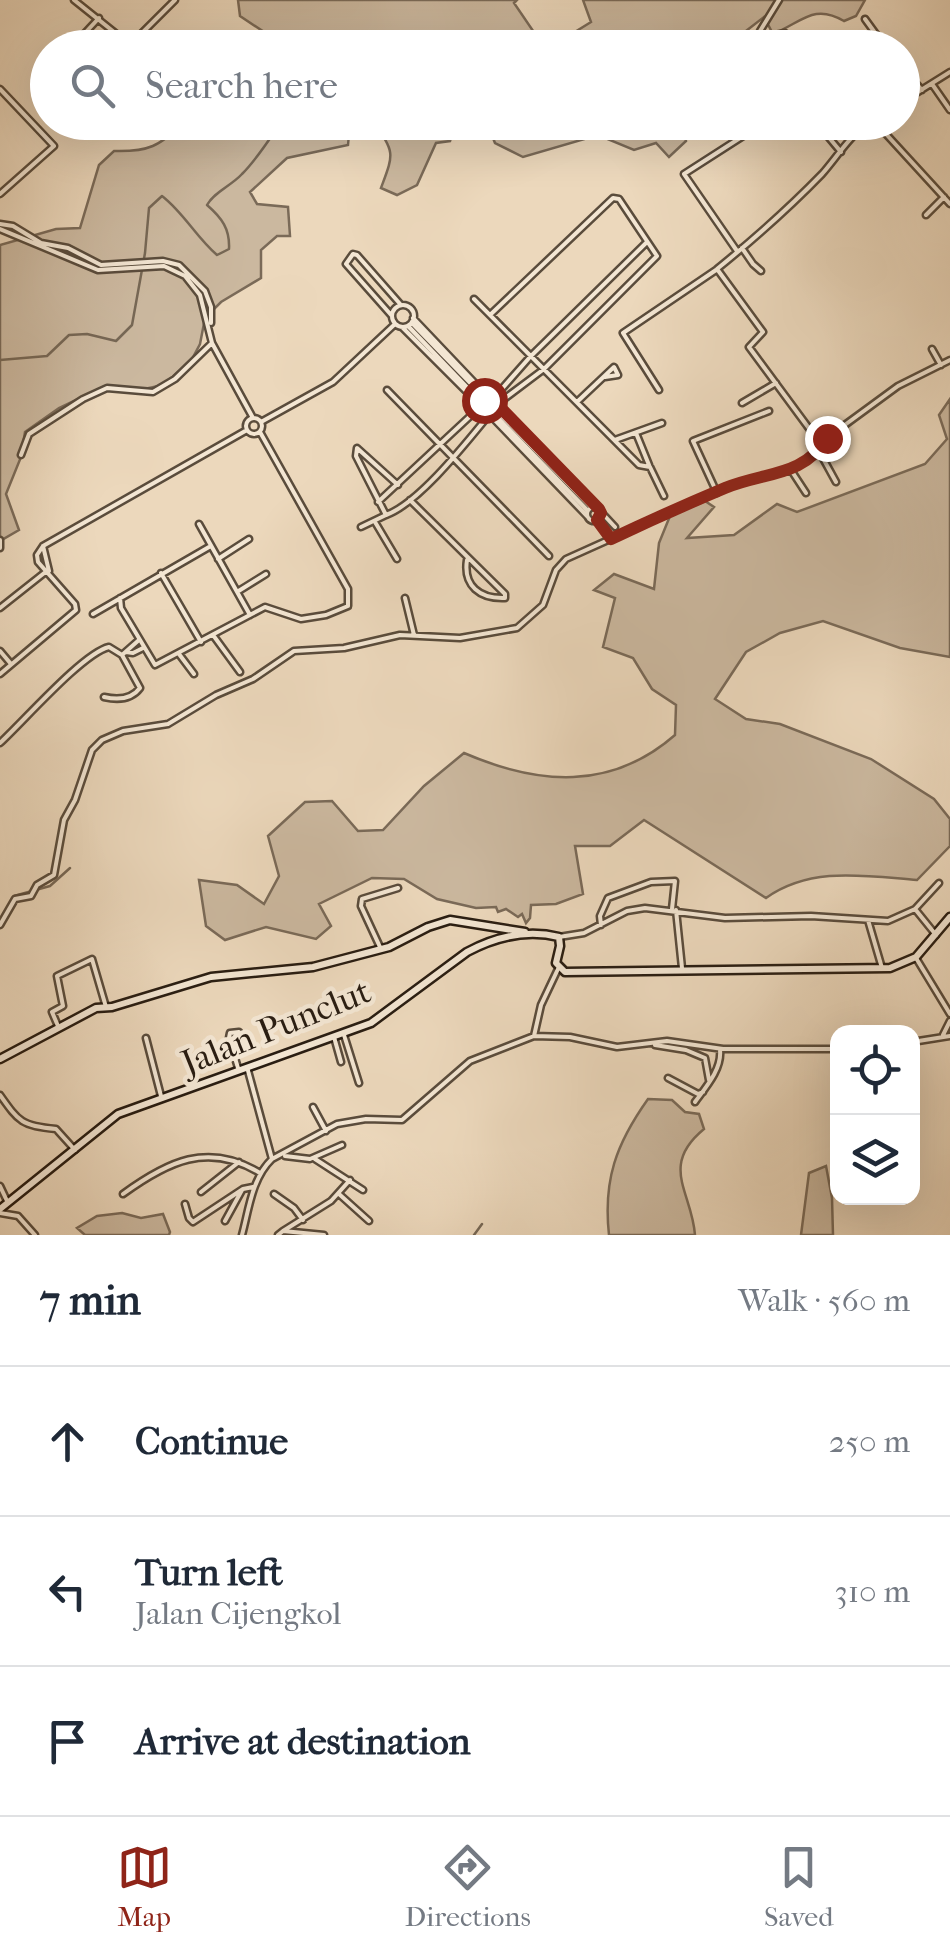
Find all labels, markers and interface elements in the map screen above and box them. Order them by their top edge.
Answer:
search box [30,30,920,140]
icon: search [65,58,120,113]
text: Search here [145,63,338,108]
route start [462,378,508,424]
route end [805,416,851,462]
street label: Jalan Punclut [173,970,377,1085]
map controls [830,1025,920,1205]
button: locate [830,1025,920,1115]
button: layers [830,1115,920,1205]
text: 7 min [40,1276,141,1325]
text: Walk · 560 m [738,1282,910,1319]
icon: ahead [40,1414,95,1469]
text: Continue [135,1419,288,1464]
text: 250 m [829,1423,910,1460]
text: Turn left [135,1550,283,1595]
icon: left [40,1564,95,1619]
text: 310 m [835,1573,910,1610]
text: Jalan Cijengkol [135,1595,341,1632]
icon: arrive [40,1714,95,1769]
text: Arrive at destination [135,1719,471,1764]
tab: Map [117,1840,172,1933]
tab: Directions [405,1840,531,1933]
tab: Saved [764,1840,833,1933]

